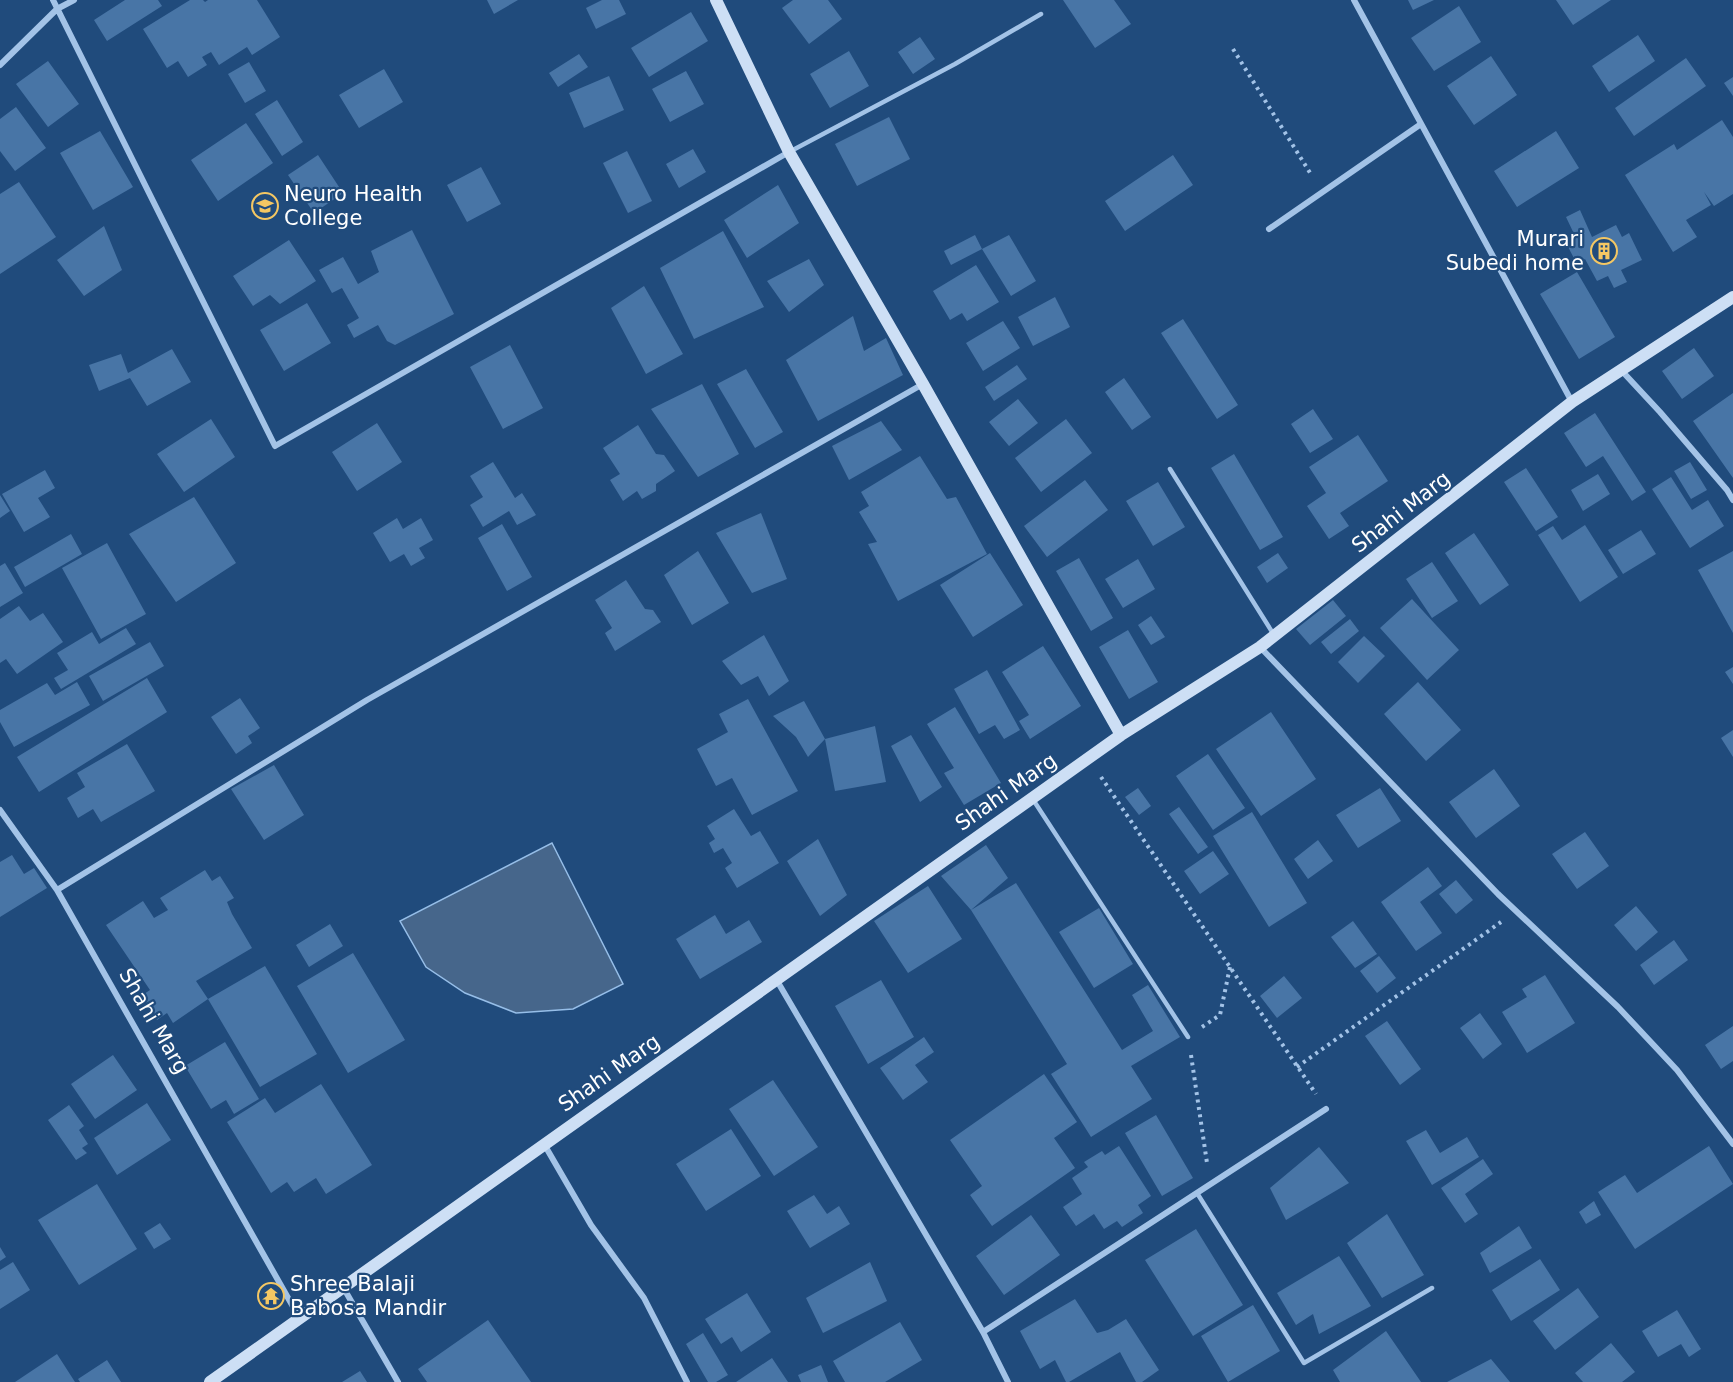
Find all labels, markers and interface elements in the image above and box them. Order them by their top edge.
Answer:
place label: Neuro Health College [284,182,423,230]
school or university icon: Neuro Health College [250,191,280,221]
place label: Murari Subedi home [1446,227,1584,275]
building icon: Murari Subedi home [1589,236,1619,266]
street label: Shahi Marg [1347,466,1455,558]
street label: Shahi Marg [951,748,1061,836]
street label: Shahi Marg [114,964,194,1078]
street label: Shahi Marg [554,1029,664,1117]
place label: Shree Balaji Babosa Mandir [290,1272,446,1320]
temple icon: Shree Balaji Babosa Mandir [256,1281,286,1311]

